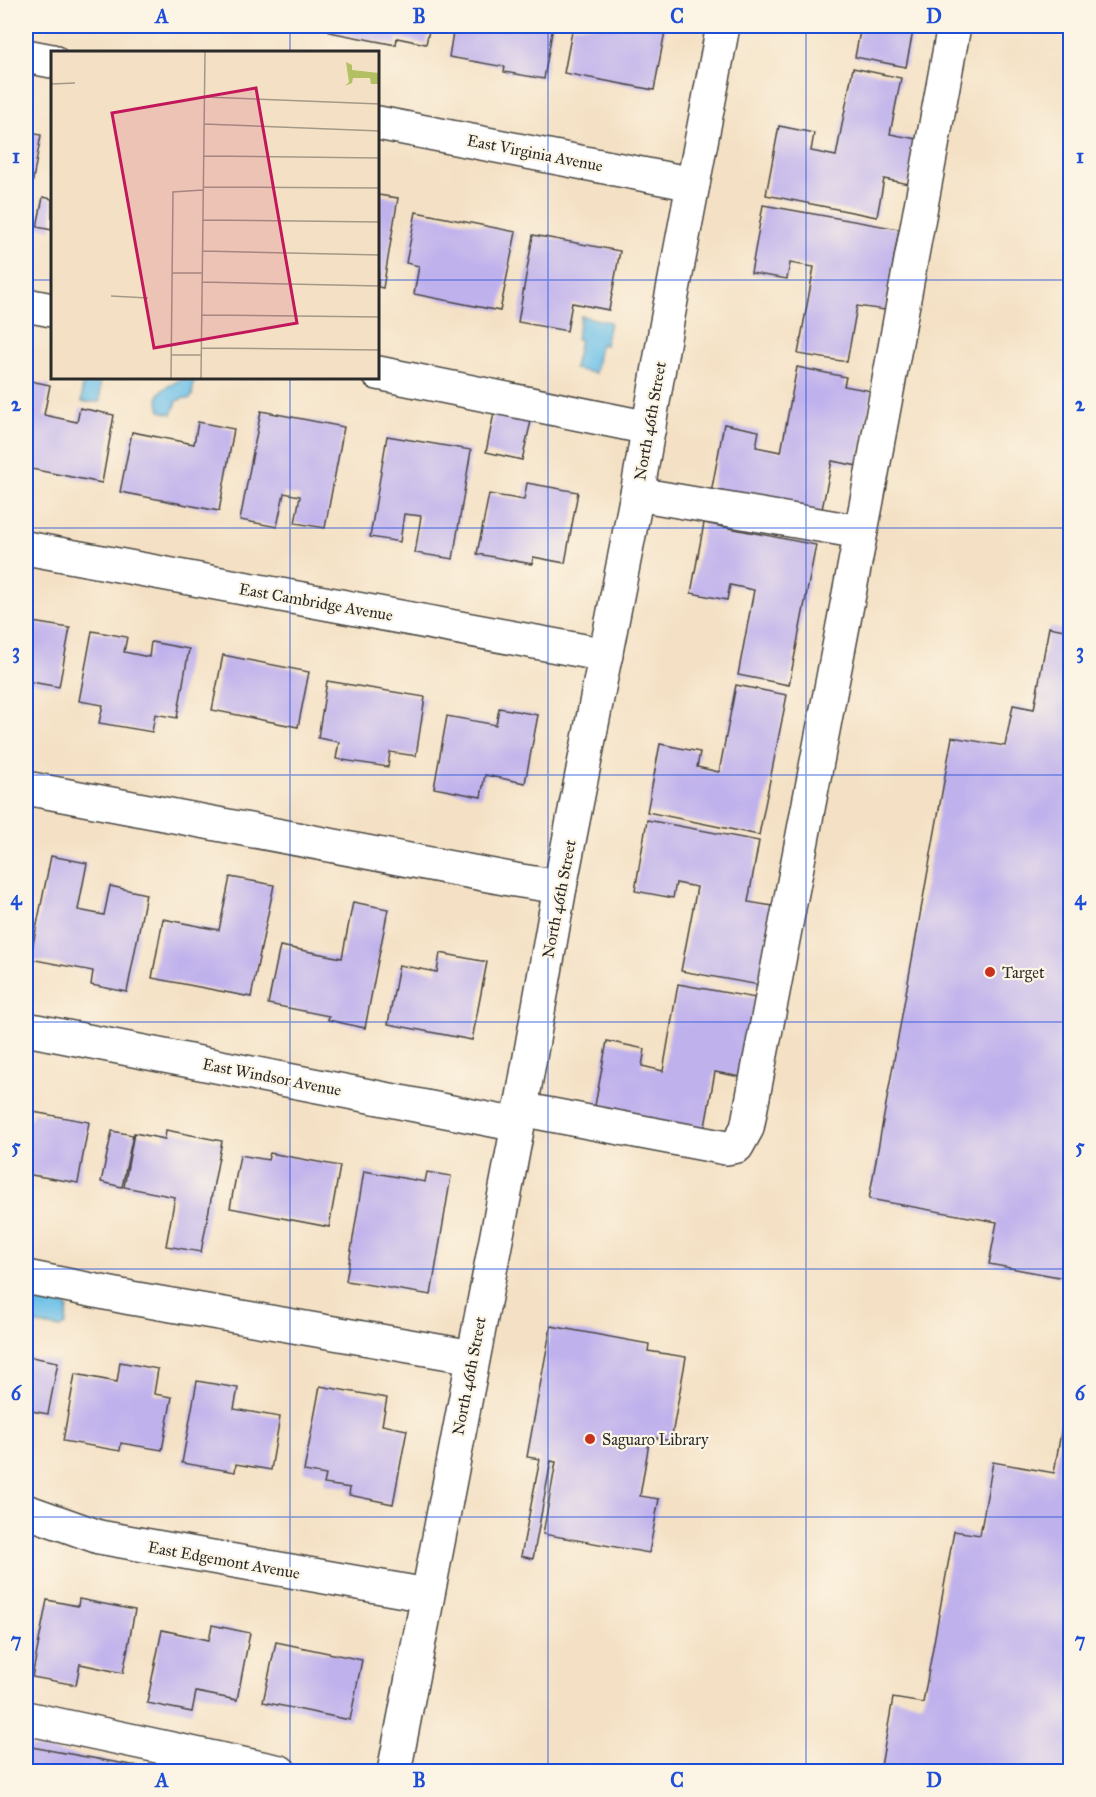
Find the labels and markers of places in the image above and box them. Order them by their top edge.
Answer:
place label: Target [1002,963,1045,983]
marker: Target [983,965,997,979]
place label: Saguaro Library [602,1430,709,1450]
marker: Saguaro Library [583,1432,597,1446]

